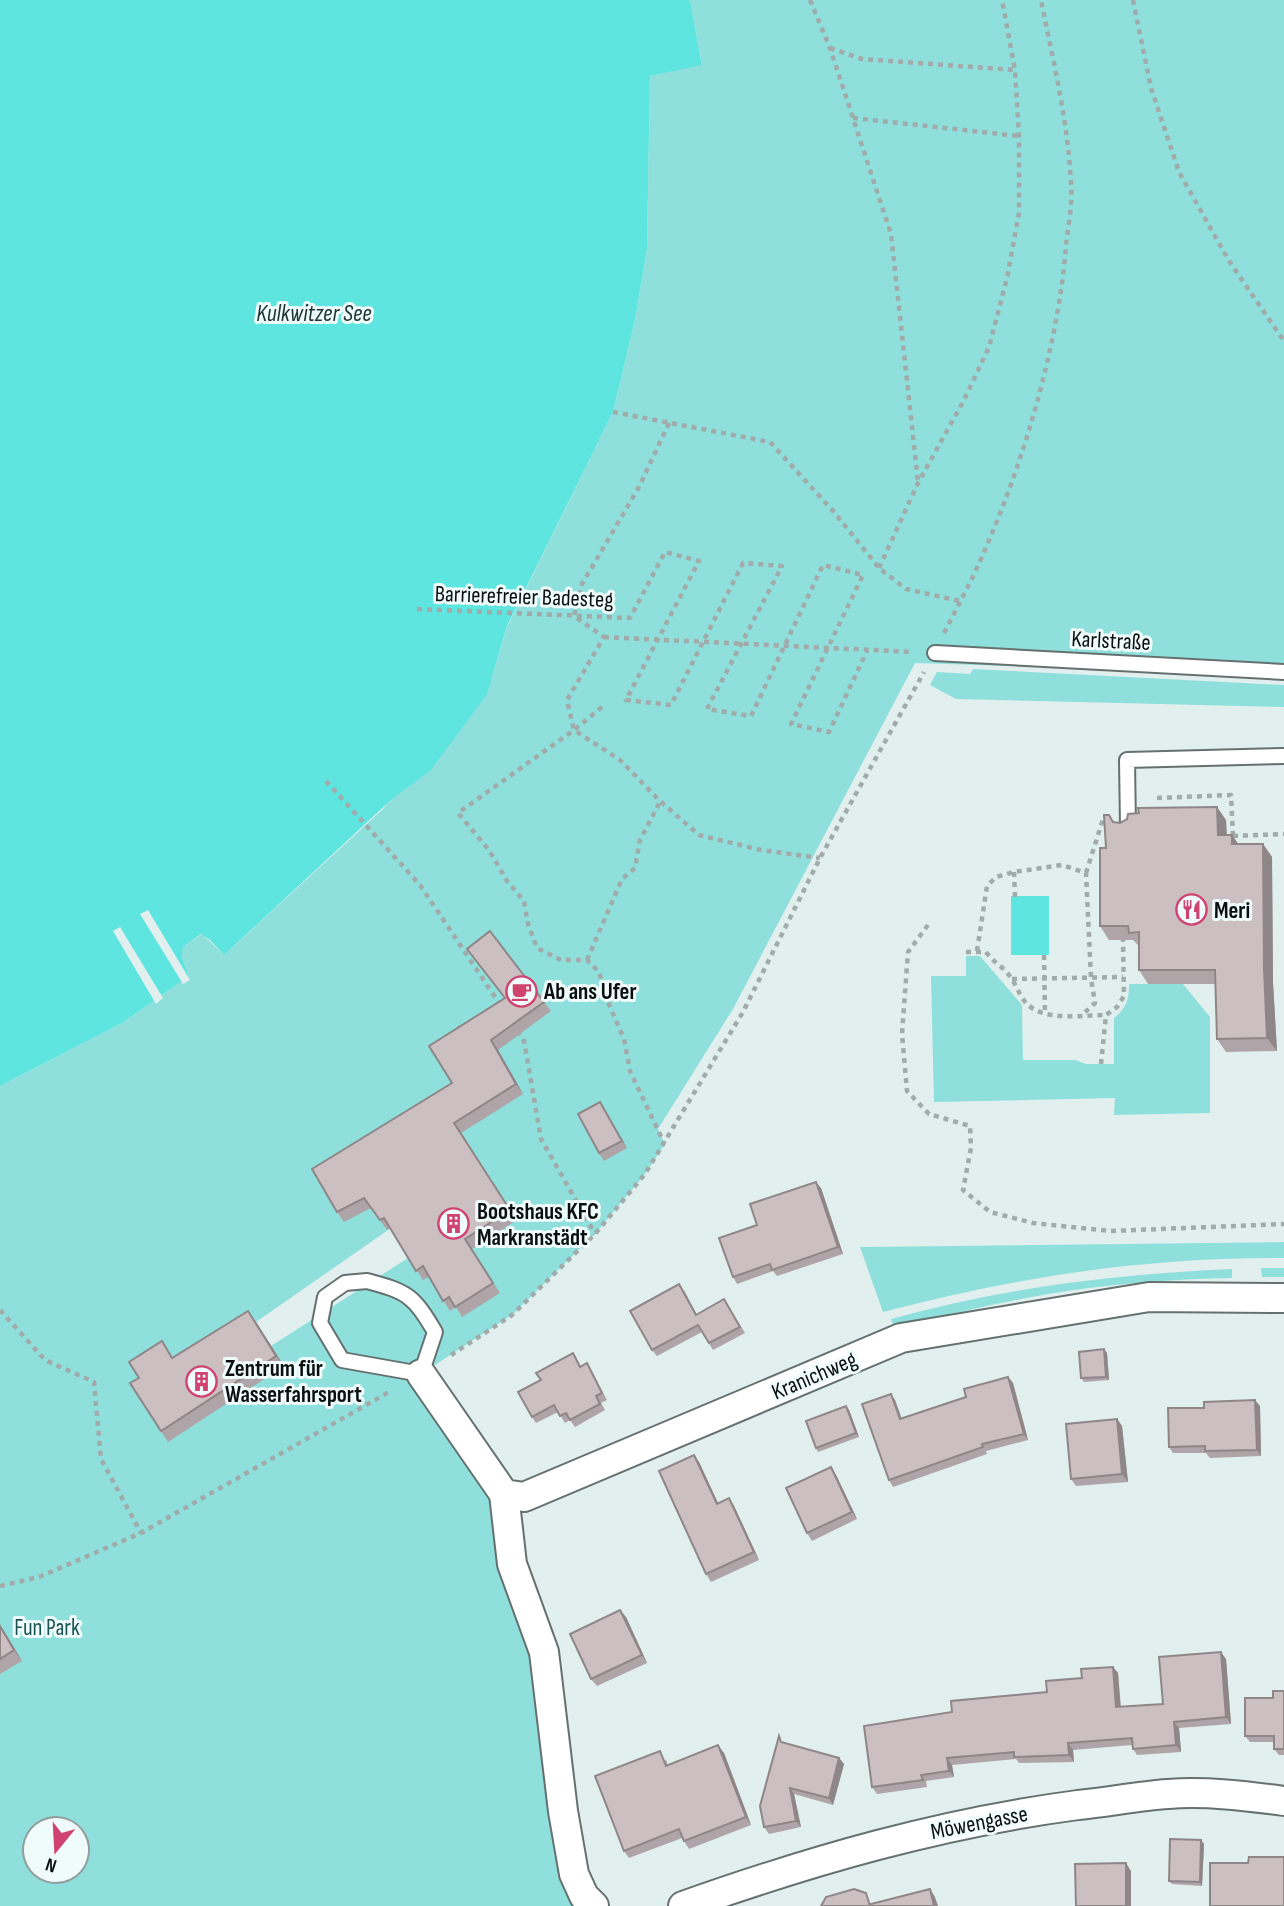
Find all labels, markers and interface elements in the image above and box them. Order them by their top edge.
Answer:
water label: Kulkwitzer See [256,299,372,328]
street label: Barrierefreier Badesteg [434,580,614,614]
street label: Karlstraße [1071,625,1151,657]
restaurant icon: Meri [1174,893,1208,927]
place label: Meri [1214,897,1250,925]
cafe icon: Ab ans Ufer [504,974,538,1008]
place label: Ab ans Ufer [543,978,637,1006]
place label: Bootshaus KFC Markranstädt [477,1198,599,1252]
building icon: Bootshaus KFC Markranstädt [437,1207,471,1241]
street label: Kranichweg [768,1345,861,1406]
place label: Zentrum für Wasserfahrsport [225,1355,362,1409]
building icon: Zentrum für Wasserfahrsport [185,1364,219,1398]
park label: Fun Park [14,1614,80,1642]
street label: Möwengasse [928,1800,1030,1846]
north arrow [21,1815,91,1885]
text: N [43,1852,60,1877]

